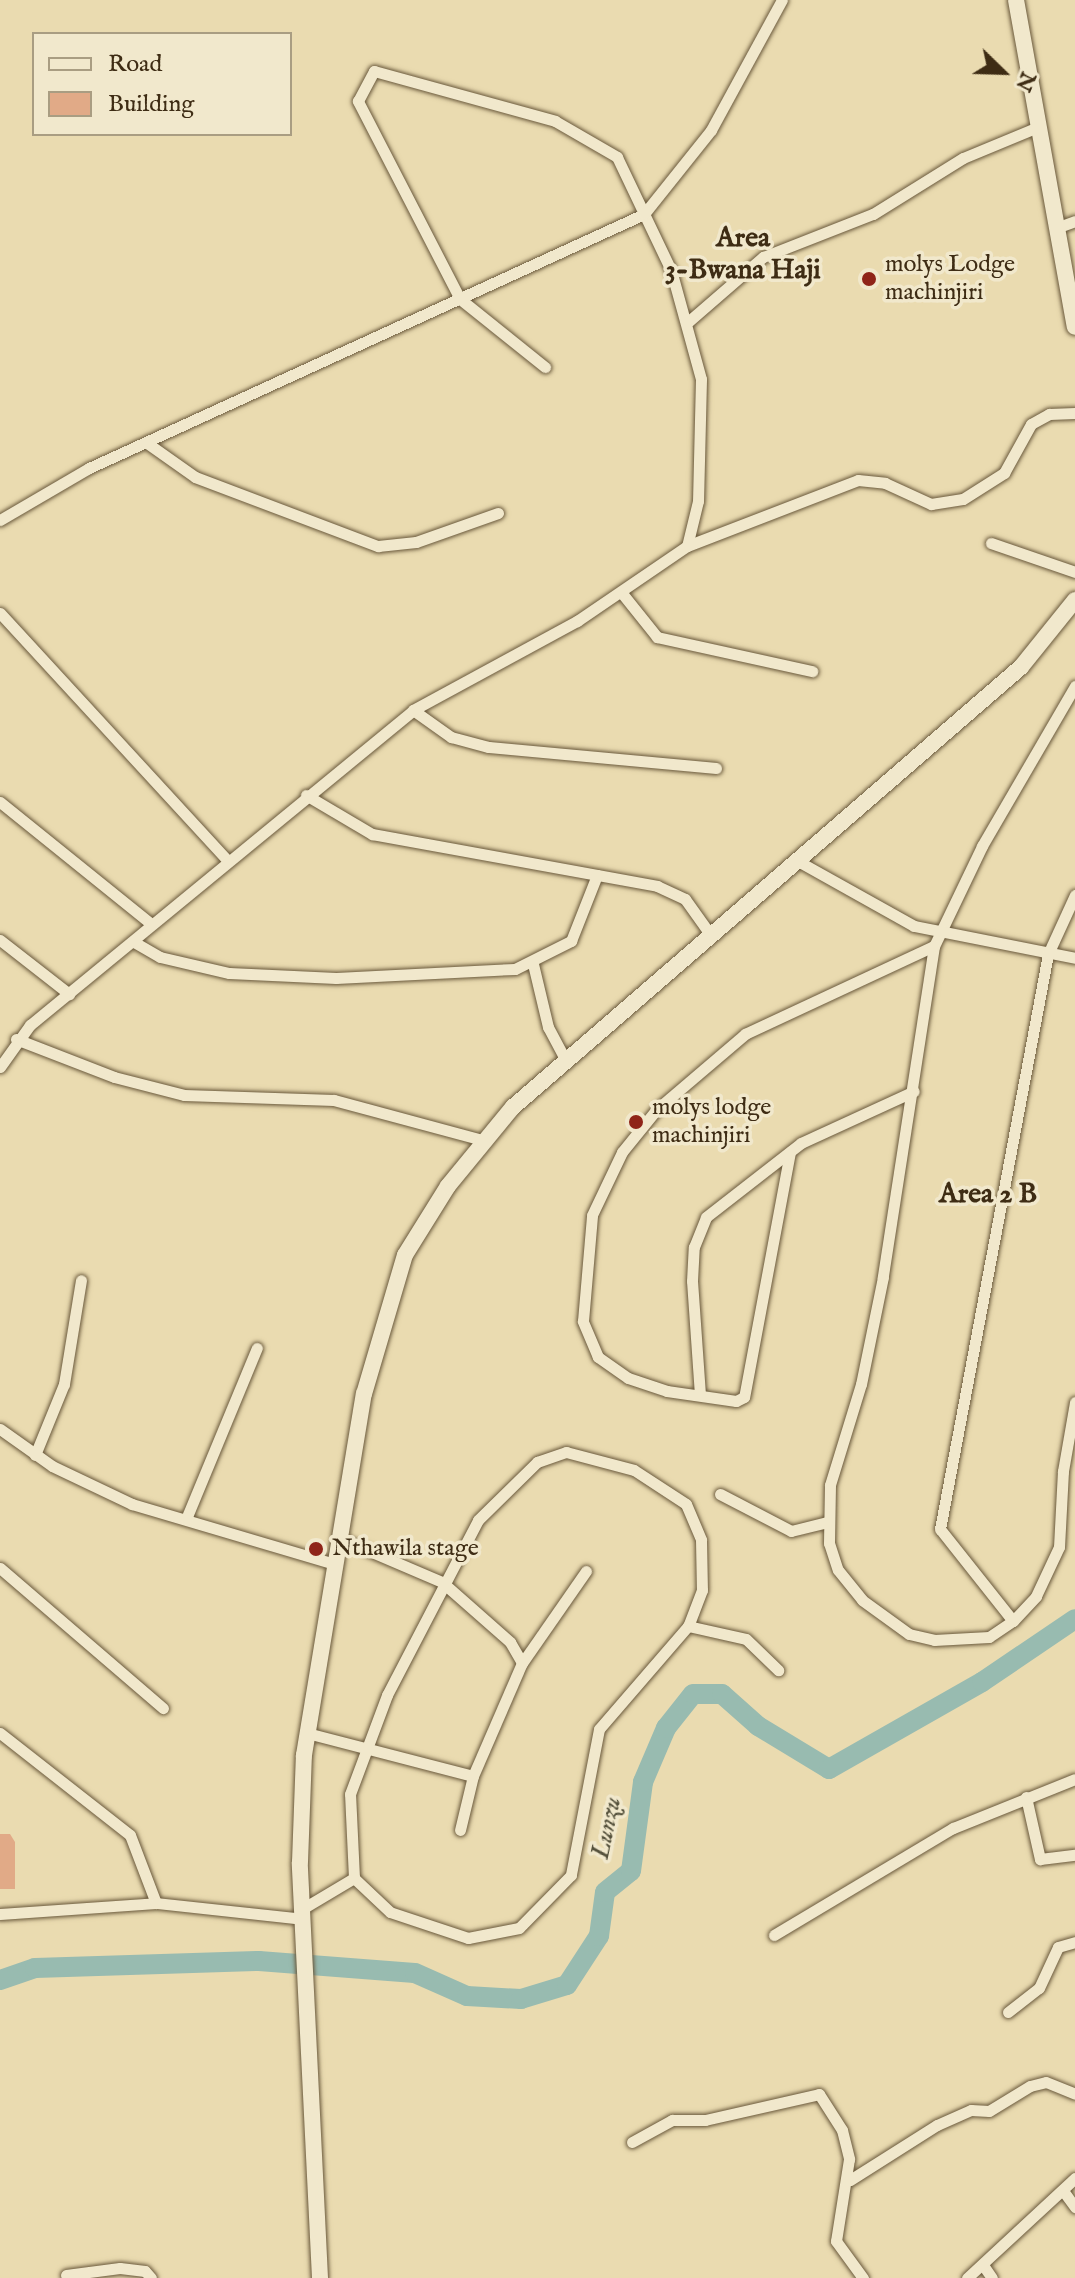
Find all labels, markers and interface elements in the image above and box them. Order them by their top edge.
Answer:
legend [32,32,292,136]
north arrow [963,32,1043,112]
text: Road [108,49,162,80]
text: N [1008,67,1042,96]
text: Building [108,89,194,120]
district label: Area 3-Bwana Haji [665,222,821,288]
place label: molys Lodge machinjiri [885,251,1015,307]
marker: molys Lodge machinjiri [860,270,878,288]
place label: molys lodge machinjiri [652,1094,771,1150]
marker: molys lodge machinjiri [627,1113,645,1131]
district label: Area 2 B [939,1178,1037,1212]
place label: Nthawila stage [332,1535,479,1563]
marker: Nthawila stage [307,1540,325,1558]
water label: Lunzu [585,1794,629,1862]

